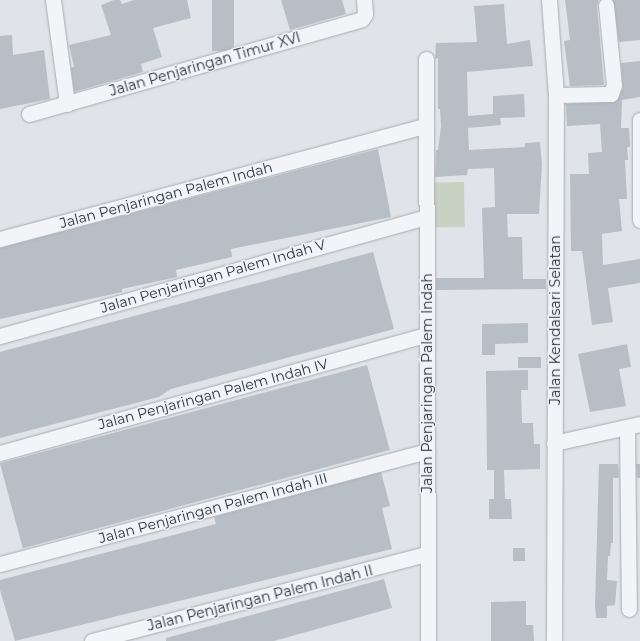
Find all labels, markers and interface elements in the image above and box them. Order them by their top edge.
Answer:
street label: Jalan Penjaringan Timur XVI [107,29,303,99]
street label: Jalan Penjaringan Palem Indah [58,158,274,232]
street label: Jalan Kendalsari Selatan [547,235,563,405]
street label: Jalan Penjaringan Palem Indah V [99,236,327,316]
street label: Jalan Penjaringan Palem Indah [419,273,435,493]
street label: Jalan Penjaringan Palem Indah IV [96,355,330,433]
street label: Jalan Penjaringan Palem Indah III [97,469,329,547]
street label: Jalan Penjaringan Palem Indah II [145,562,375,634]

